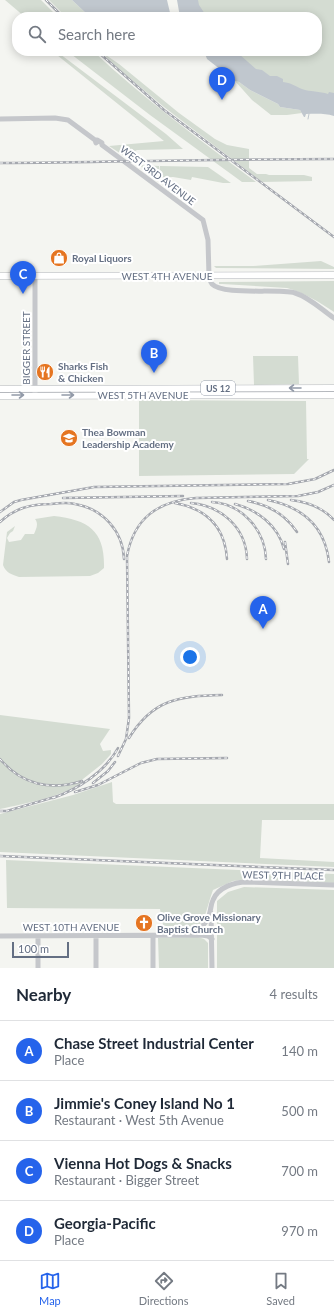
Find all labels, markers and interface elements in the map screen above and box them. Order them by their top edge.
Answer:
search box [12,12,322,56]
icon: search [26,23,48,45]
text: Search here [58,25,135,43]
pin: D [209,67,235,100]
street label: WEST 3RD AVENUE [118,143,198,207]
shop icon: Royal Liquors [49,248,69,268]
place label: Royal Liquors [72,252,132,264]
pin: C [10,261,36,294]
street label: WEST 4TH AVENUE [122,270,213,282]
street label: BIGGER STREET [20,311,32,385]
pin: B [141,340,167,373]
place label: Sharks Fish & Chicken [58,360,109,384]
restaurant icon: Sharks Fish & Chicken [35,362,55,382]
road number: US 12 [201,381,235,395]
one-way arrow [289,384,302,392]
street label: WEST 5TH AVENUE [98,389,189,401]
one-way arrow [61,391,74,399]
one-way arrow [11,392,24,399]
place label: Thea Bowman Leadership Academy [82,426,174,450]
school or university icon: Thea Bowman Leadership Academy [59,428,79,448]
pin: A [250,596,276,629]
your location [180,647,200,667]
street label: WEST 9TH PLACE [242,868,324,882]
place label: Olive Grove Missionary Baptist Church [157,911,262,935]
church icon: Olive Grove Missionary Baptist Church [134,913,154,933]
street label: WEST 10TH AVENUE [23,921,120,933]
scale bar [12,940,69,959]
text: 100 m [18,942,49,955]
text: Nearby [16,984,71,1005]
text: 4 results [270,986,318,1002]
text: Chase Street Industrial Center [54,1034,254,1052]
text: A [24,1043,34,1059]
text: 140 m [281,1043,318,1059]
text: Place [54,1052,84,1068]
text: Jimmie's Coney Island No 1 [54,1094,235,1112]
text: B [25,1103,33,1119]
text: 500 m [281,1103,318,1119]
text: Restaurant · West 5th Avenue [54,1112,224,1128]
text: Vienna Hot Dogs & Snacks [54,1154,232,1172]
text: C [25,1163,33,1179]
text: 700 m [281,1163,318,1179]
text: Restaurant · Bigger Street [54,1172,199,1188]
text: Georgia-Pacific [54,1214,156,1232]
text: D [24,1223,34,1239]
text: 970 m [281,1223,318,1239]
text: Place [54,1232,84,1248]
tab: Map [39,1270,61,1307]
tab: Directions [139,1270,188,1307]
tab: Saved [266,1270,295,1307]

